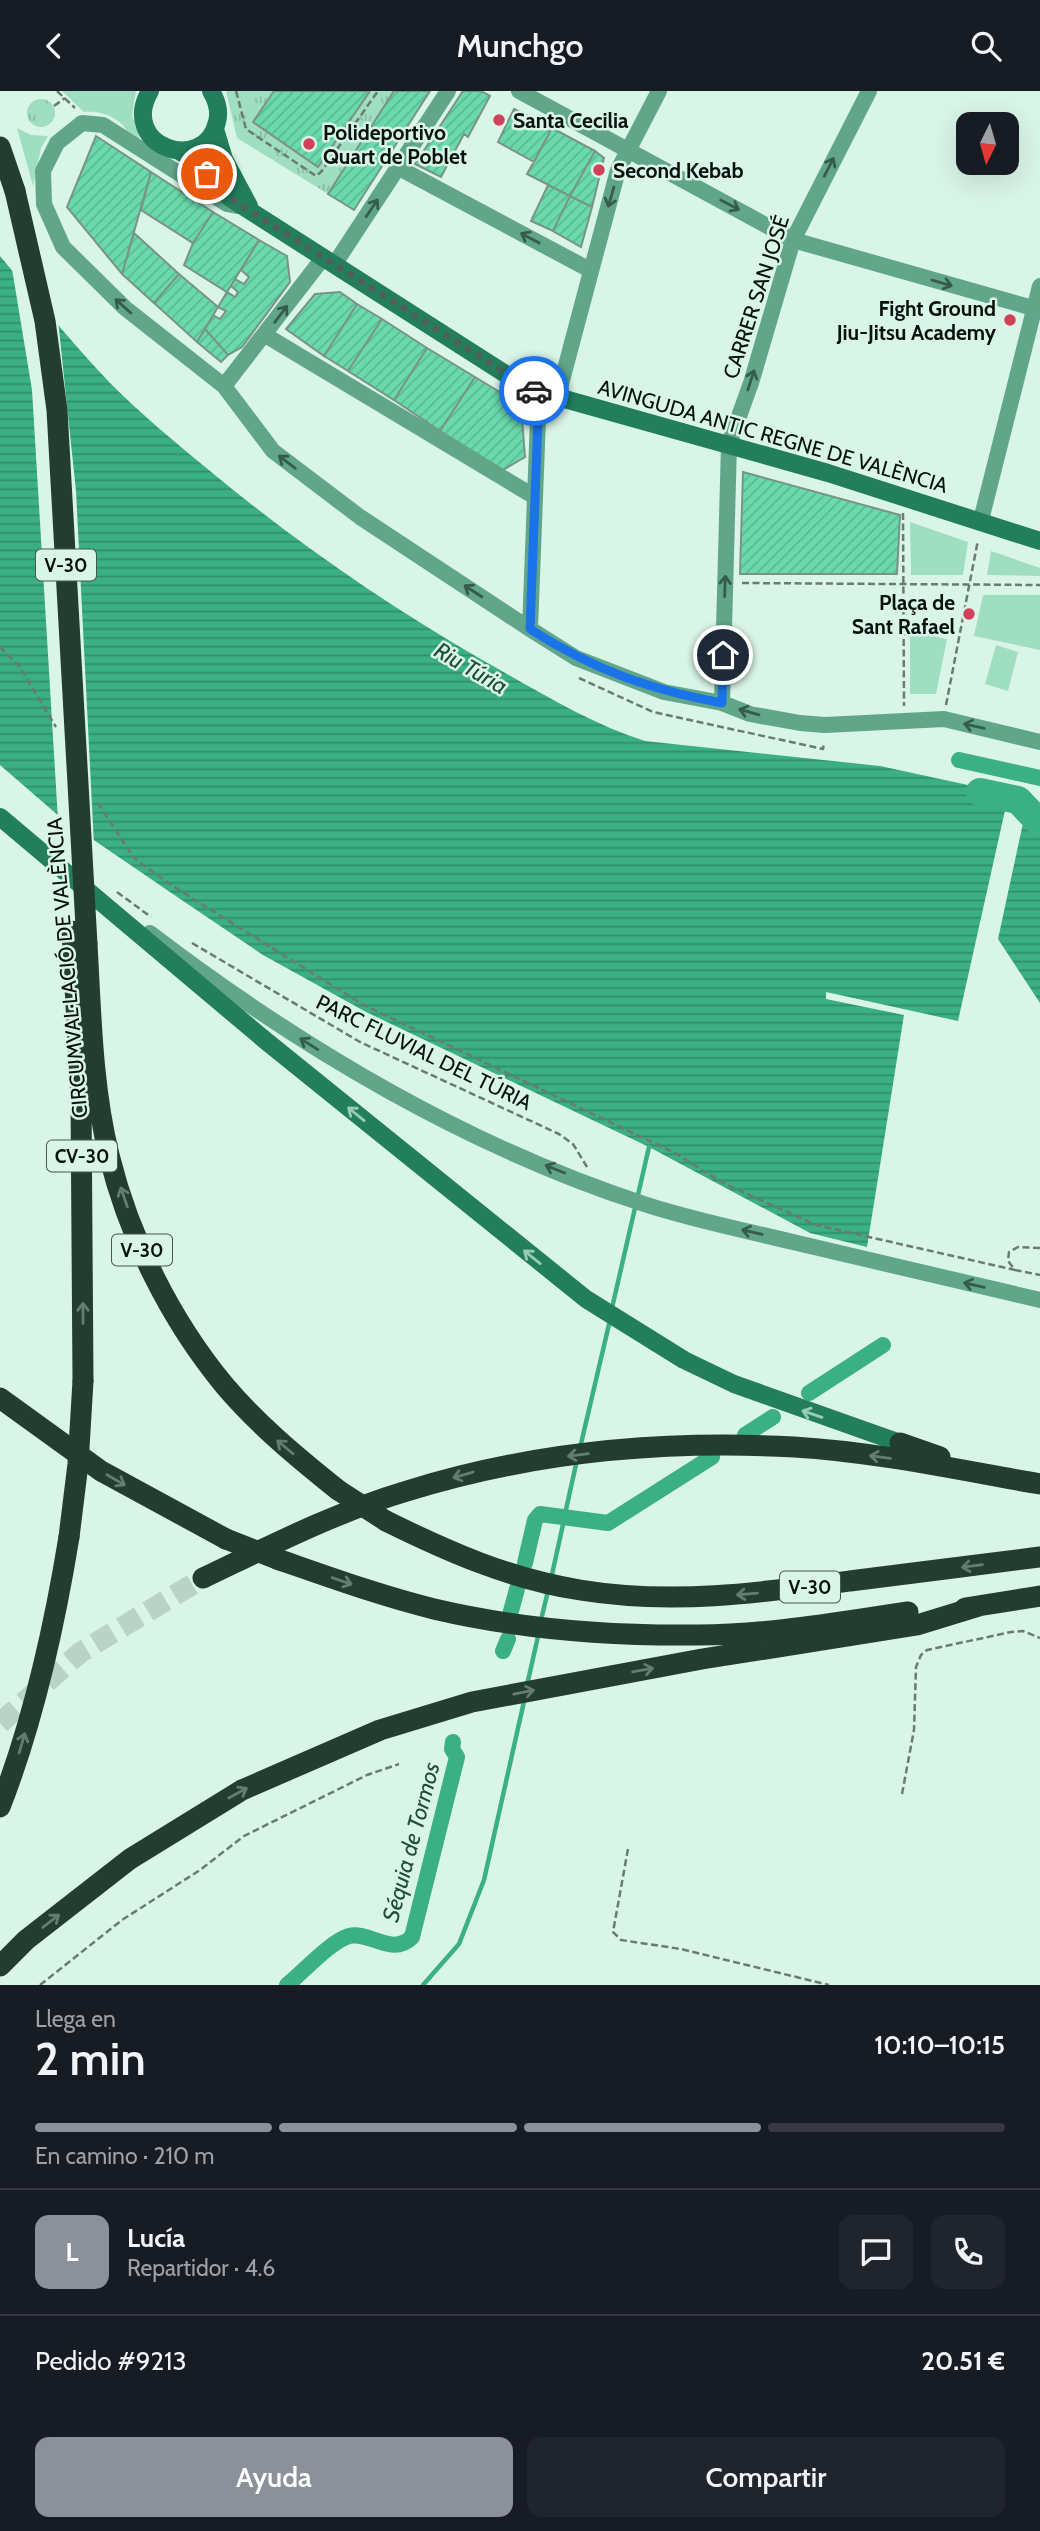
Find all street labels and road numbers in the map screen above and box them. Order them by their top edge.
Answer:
street label: CARRER SAN JOSÉ [718,212,794,382]
street label: AVINGUDA ANTIC REGNE DE VALÈNCIA [595,374,951,498]
road number: V-30 [36,549,96,580]
street label: CIRCUMVAL·LACIÓ DE VALÈNCIA [41,817,93,1119]
street label: PARC FLUVIAL DEL TÚRIA [312,989,536,1115]
road number: CV-30 [47,1141,117,1171]
road number: V-30 [112,1235,172,1266]
road number: V-30 [780,1571,840,1603]

